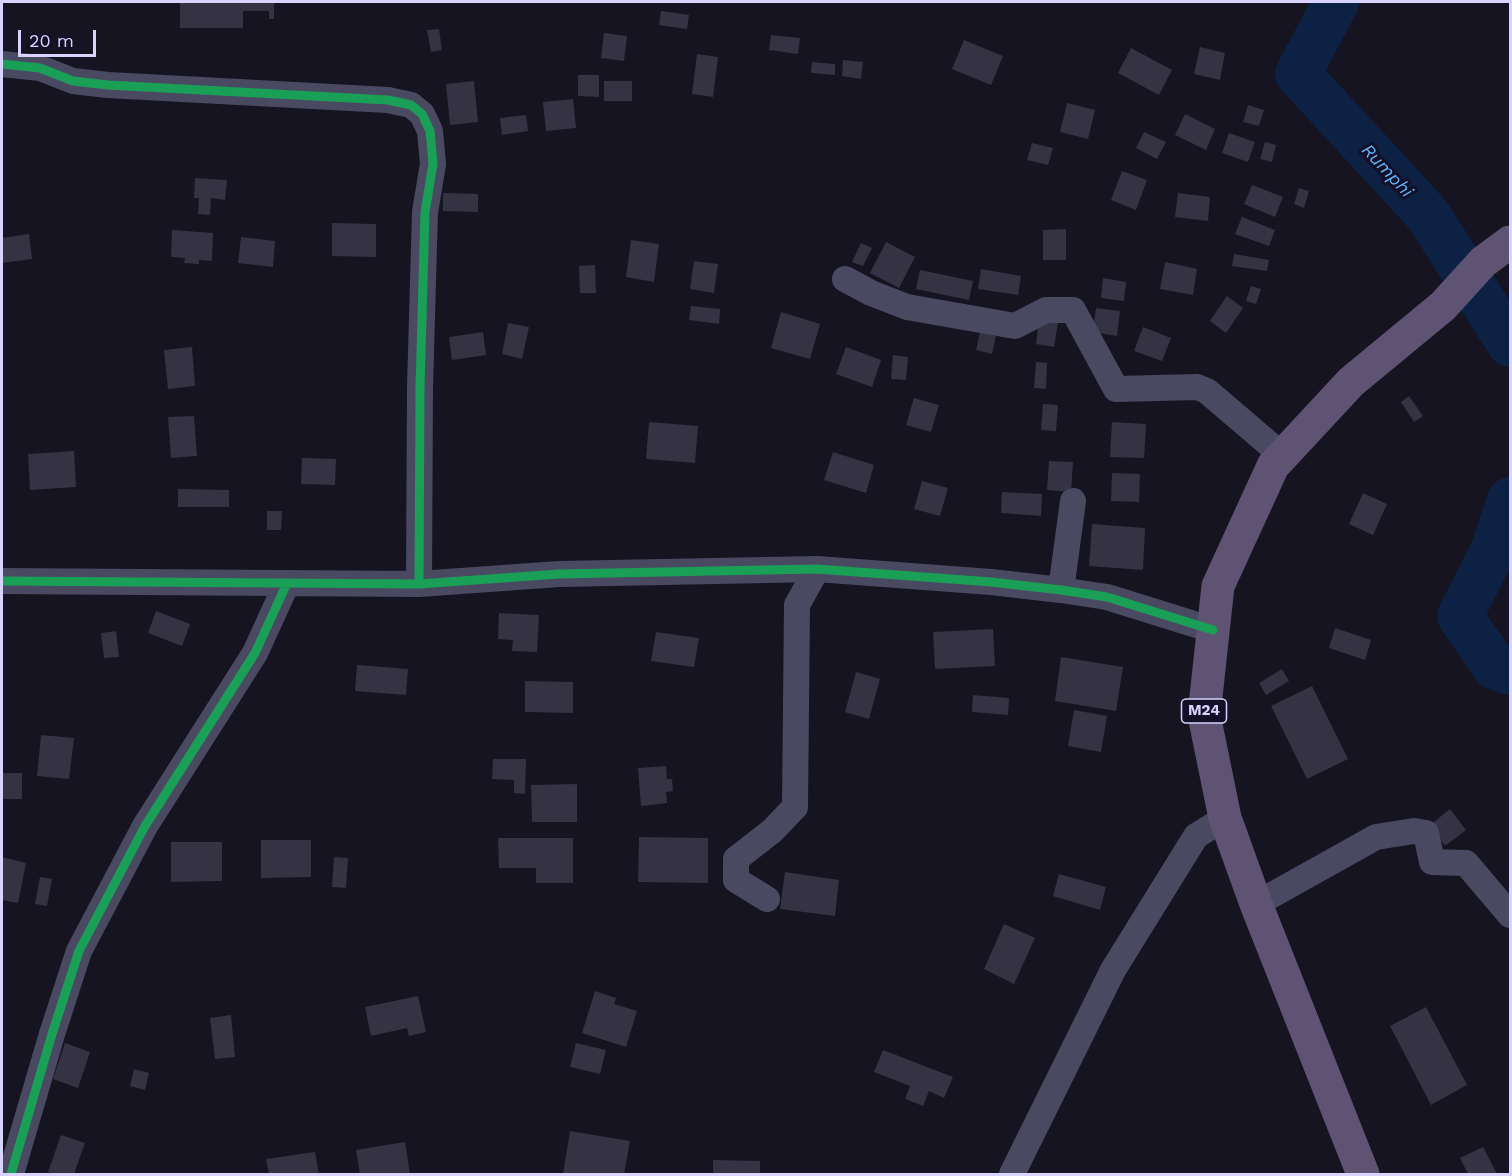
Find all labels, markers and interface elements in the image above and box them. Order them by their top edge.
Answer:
scale bar [21,18,99,56]
text: 20 m [29,30,74,51]
water label: Rumphi [1357,140,1417,202]
road number: M24 [1182,699,1226,723]

